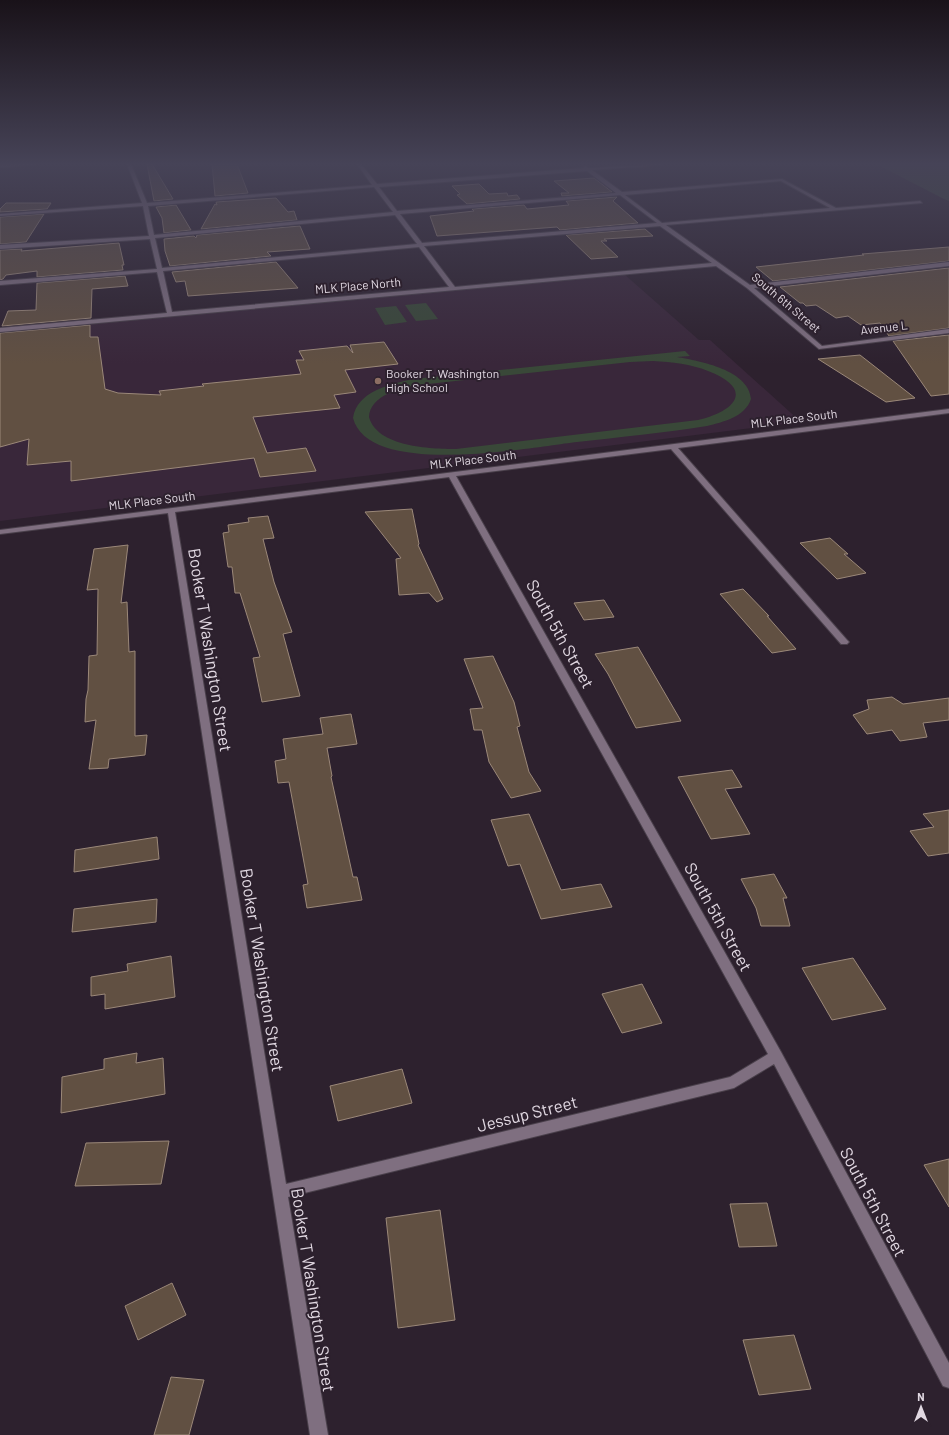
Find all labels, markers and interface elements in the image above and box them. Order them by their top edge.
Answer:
street label: South 6th Street [749,269,824,335]
street label: MLK Place North [314,274,401,296]
street label: Avenue L [860,317,908,337]
place label: Booker T. Washington High School [386,366,499,394]
marker: Booker T. Washington High School [373,376,383,386]
street label: MLK Place South [750,406,838,430]
street label: MLK Place South [429,447,517,471]
street label: MLK Place South [108,488,196,512]
street label: Booker T Washington Street [185,547,237,753]
street label: South 5th Street [523,576,599,691]
street label: South 5th Street [681,859,757,974]
street label: Booker T Washington Street [237,867,289,1073]
street label: Jessup Street [474,1091,579,1135]
street label: South 5th Street [837,1143,911,1260]
street label: Booker T Washington Street [288,1187,340,1393]
north arrow [901,1387,941,1427]
text: N [917,1390,925,1403]

